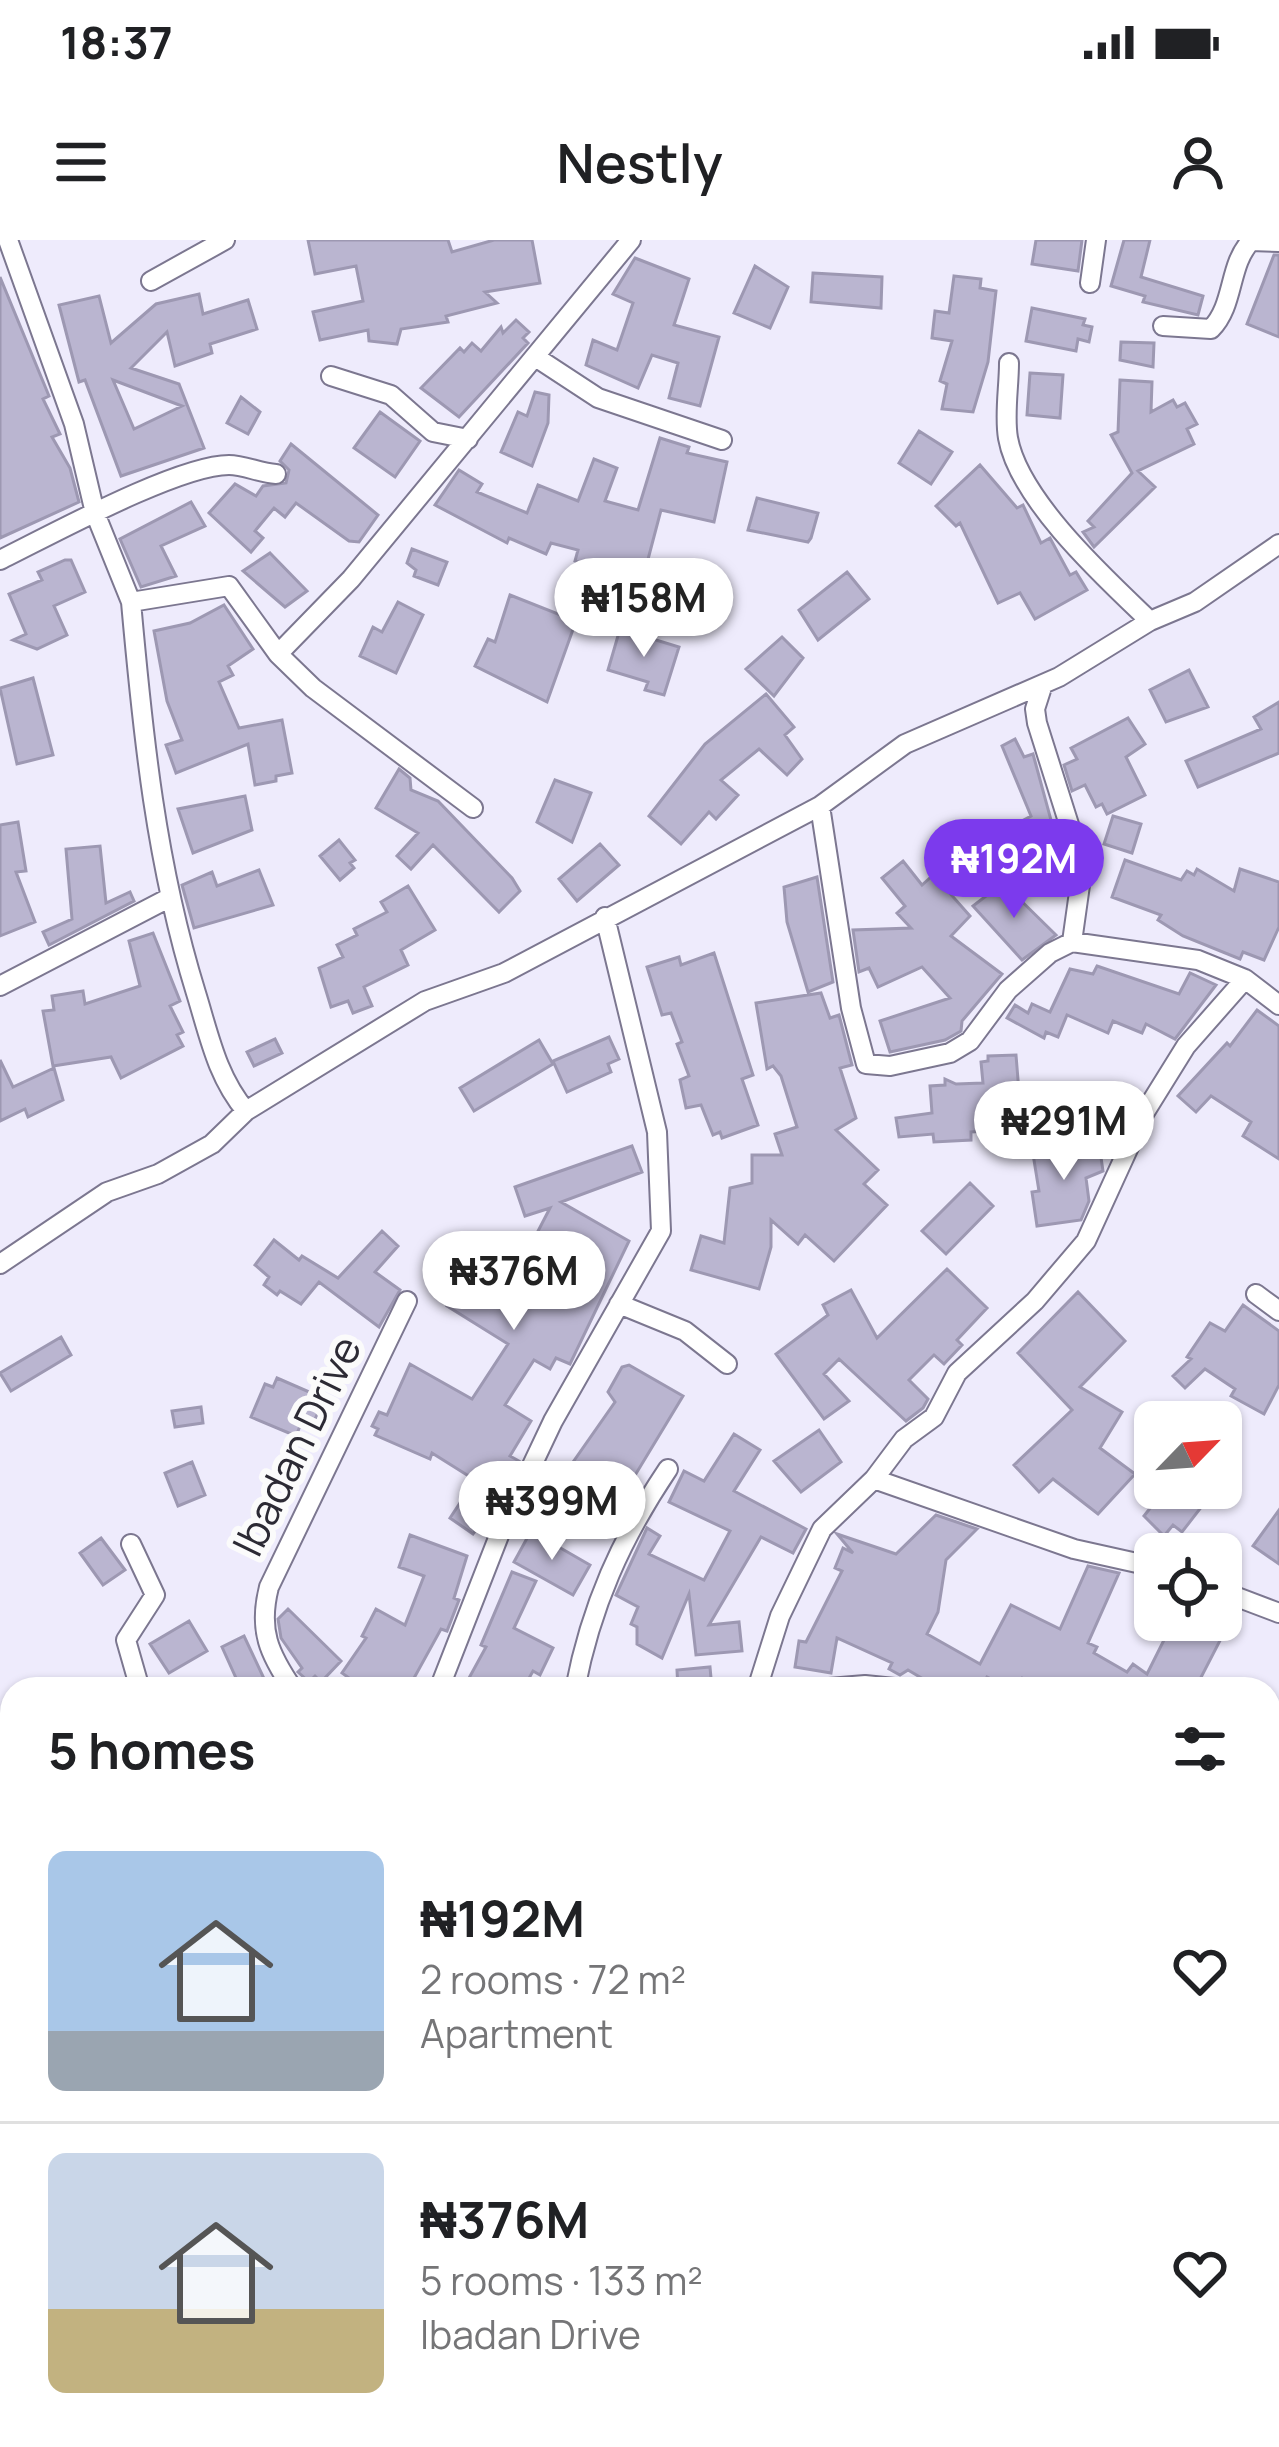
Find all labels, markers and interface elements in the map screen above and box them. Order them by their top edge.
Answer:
text: 18:37 [60,11,173,73]
text: Nestly [556,125,723,199]
icon: menu [48,129,114,195]
icon: person [1165,129,1231,195]
pin: ₦158M [560,558,728,660]
text: ₦158M [581,570,707,624]
pin: ₦192M [930,819,1098,921]
text: ₦192M [951,831,1077,885]
pin: ₦291M [980,1081,1148,1183]
text: ₦291M [1001,1093,1127,1147]
pin: ₦376M [430,1231,598,1333]
text: ₦376M [449,1243,579,1297]
street label: Ibadan Drive [218,1326,374,1565]
north arrow [1134,1401,1242,1509]
map controls [1134,1401,1242,1641]
pin: ₦399M [468,1461,636,1563]
text: ₦399M [486,1473,618,1527]
button: locate [1134,1533,1242,1641]
text: 5 homes [48,1715,255,1784]
icon: filters [1167,1716,1233,1782]
text: ₦192M [420,1883,585,1952]
icon: home [144,1899,288,2043]
icon: heart [1167,1938,1233,2004]
text: 2 rooms · 72 m² [420,1952,686,2006]
text: Apartment [420,2006,613,2060]
text: ₦376M [420,2184,589,2253]
icon: home [144,2201,288,2345]
icon: heart [1167,2240,1233,2306]
text: 5 rooms · 133 m² [420,2253,703,2307]
text: Ibadan Drive [420,2307,641,2361]

